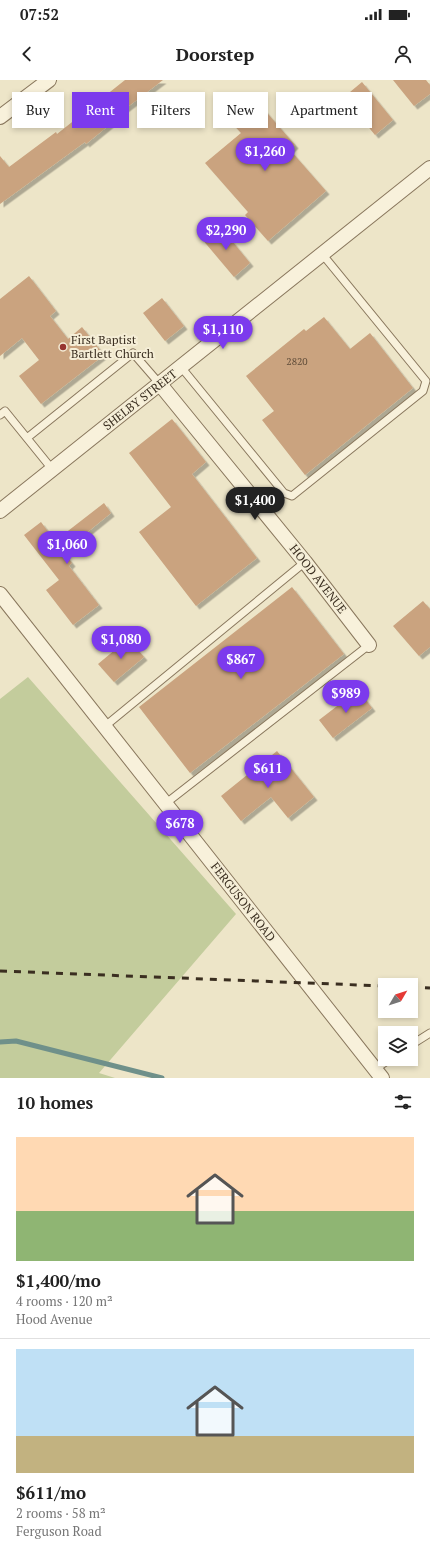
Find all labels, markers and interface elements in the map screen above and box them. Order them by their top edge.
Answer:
text: 07:52 [20,4,59,24]
text: Doorstep [176,42,254,66]
icon: back [16,43,38,65]
icon: person [392,43,414,65]
chip: Buy [12,92,64,128]
chip: Rent [72,92,129,128]
chip: Filters [137,92,205,128]
chip: New [213,92,268,128]
chip: Apartment [276,92,372,128]
pin: $1,260 [232,138,298,172]
text: $1,260 [245,142,285,160]
pin: $2,290 [193,217,259,251]
text: $2,290 [206,221,246,239]
pin: $1,110 [190,316,256,350]
text: $1,110 [203,320,243,338]
place label: First Baptist Bartlett Church [71,332,154,361]
marker: First Baptist Bartlett Church [58,342,68,352]
house number: 2820 [286,355,308,368]
street label: SHELBY STREET [100,366,180,433]
pin: $1,400 [222,487,288,521]
text: $1,400 [235,491,275,509]
pin: $1,060 [34,531,100,565]
text: $1,060 [47,535,87,553]
street label: HOOD AVENUE [287,541,350,616]
pin: $1,080 [88,626,154,660]
text: $1,080 [101,630,141,648]
pin: $867 [217,646,265,680]
text: $867 [226,650,256,668]
pin: $989 [322,680,370,714]
text: $989 [331,684,361,702]
pin: $611 [244,755,292,789]
text: $611 [253,759,283,777]
pin: $678 [156,810,204,844]
text: $678 [165,814,195,832]
street label: FERGUSON ROAD [208,859,279,944]
north arrow [378,978,418,1018]
map controls [378,978,418,1066]
button: layers [378,1026,418,1066]
text: 10 homes [16,1091,93,1114]
icon: filters [392,1091,414,1113]
icon: home [179,1163,251,1235]
text: $1,400/mo [16,1269,101,1292]
text: 4 rooms · 120 m² [16,1292,113,1310]
text: Hood Avenue [16,1310,93,1328]
icon: home [179,1375,251,1447]
text: $611/mo [16,1481,86,1504]
text: 2 rooms · 58 m² [16,1504,106,1522]
text: Ferguson Road [16,1522,102,1540]

